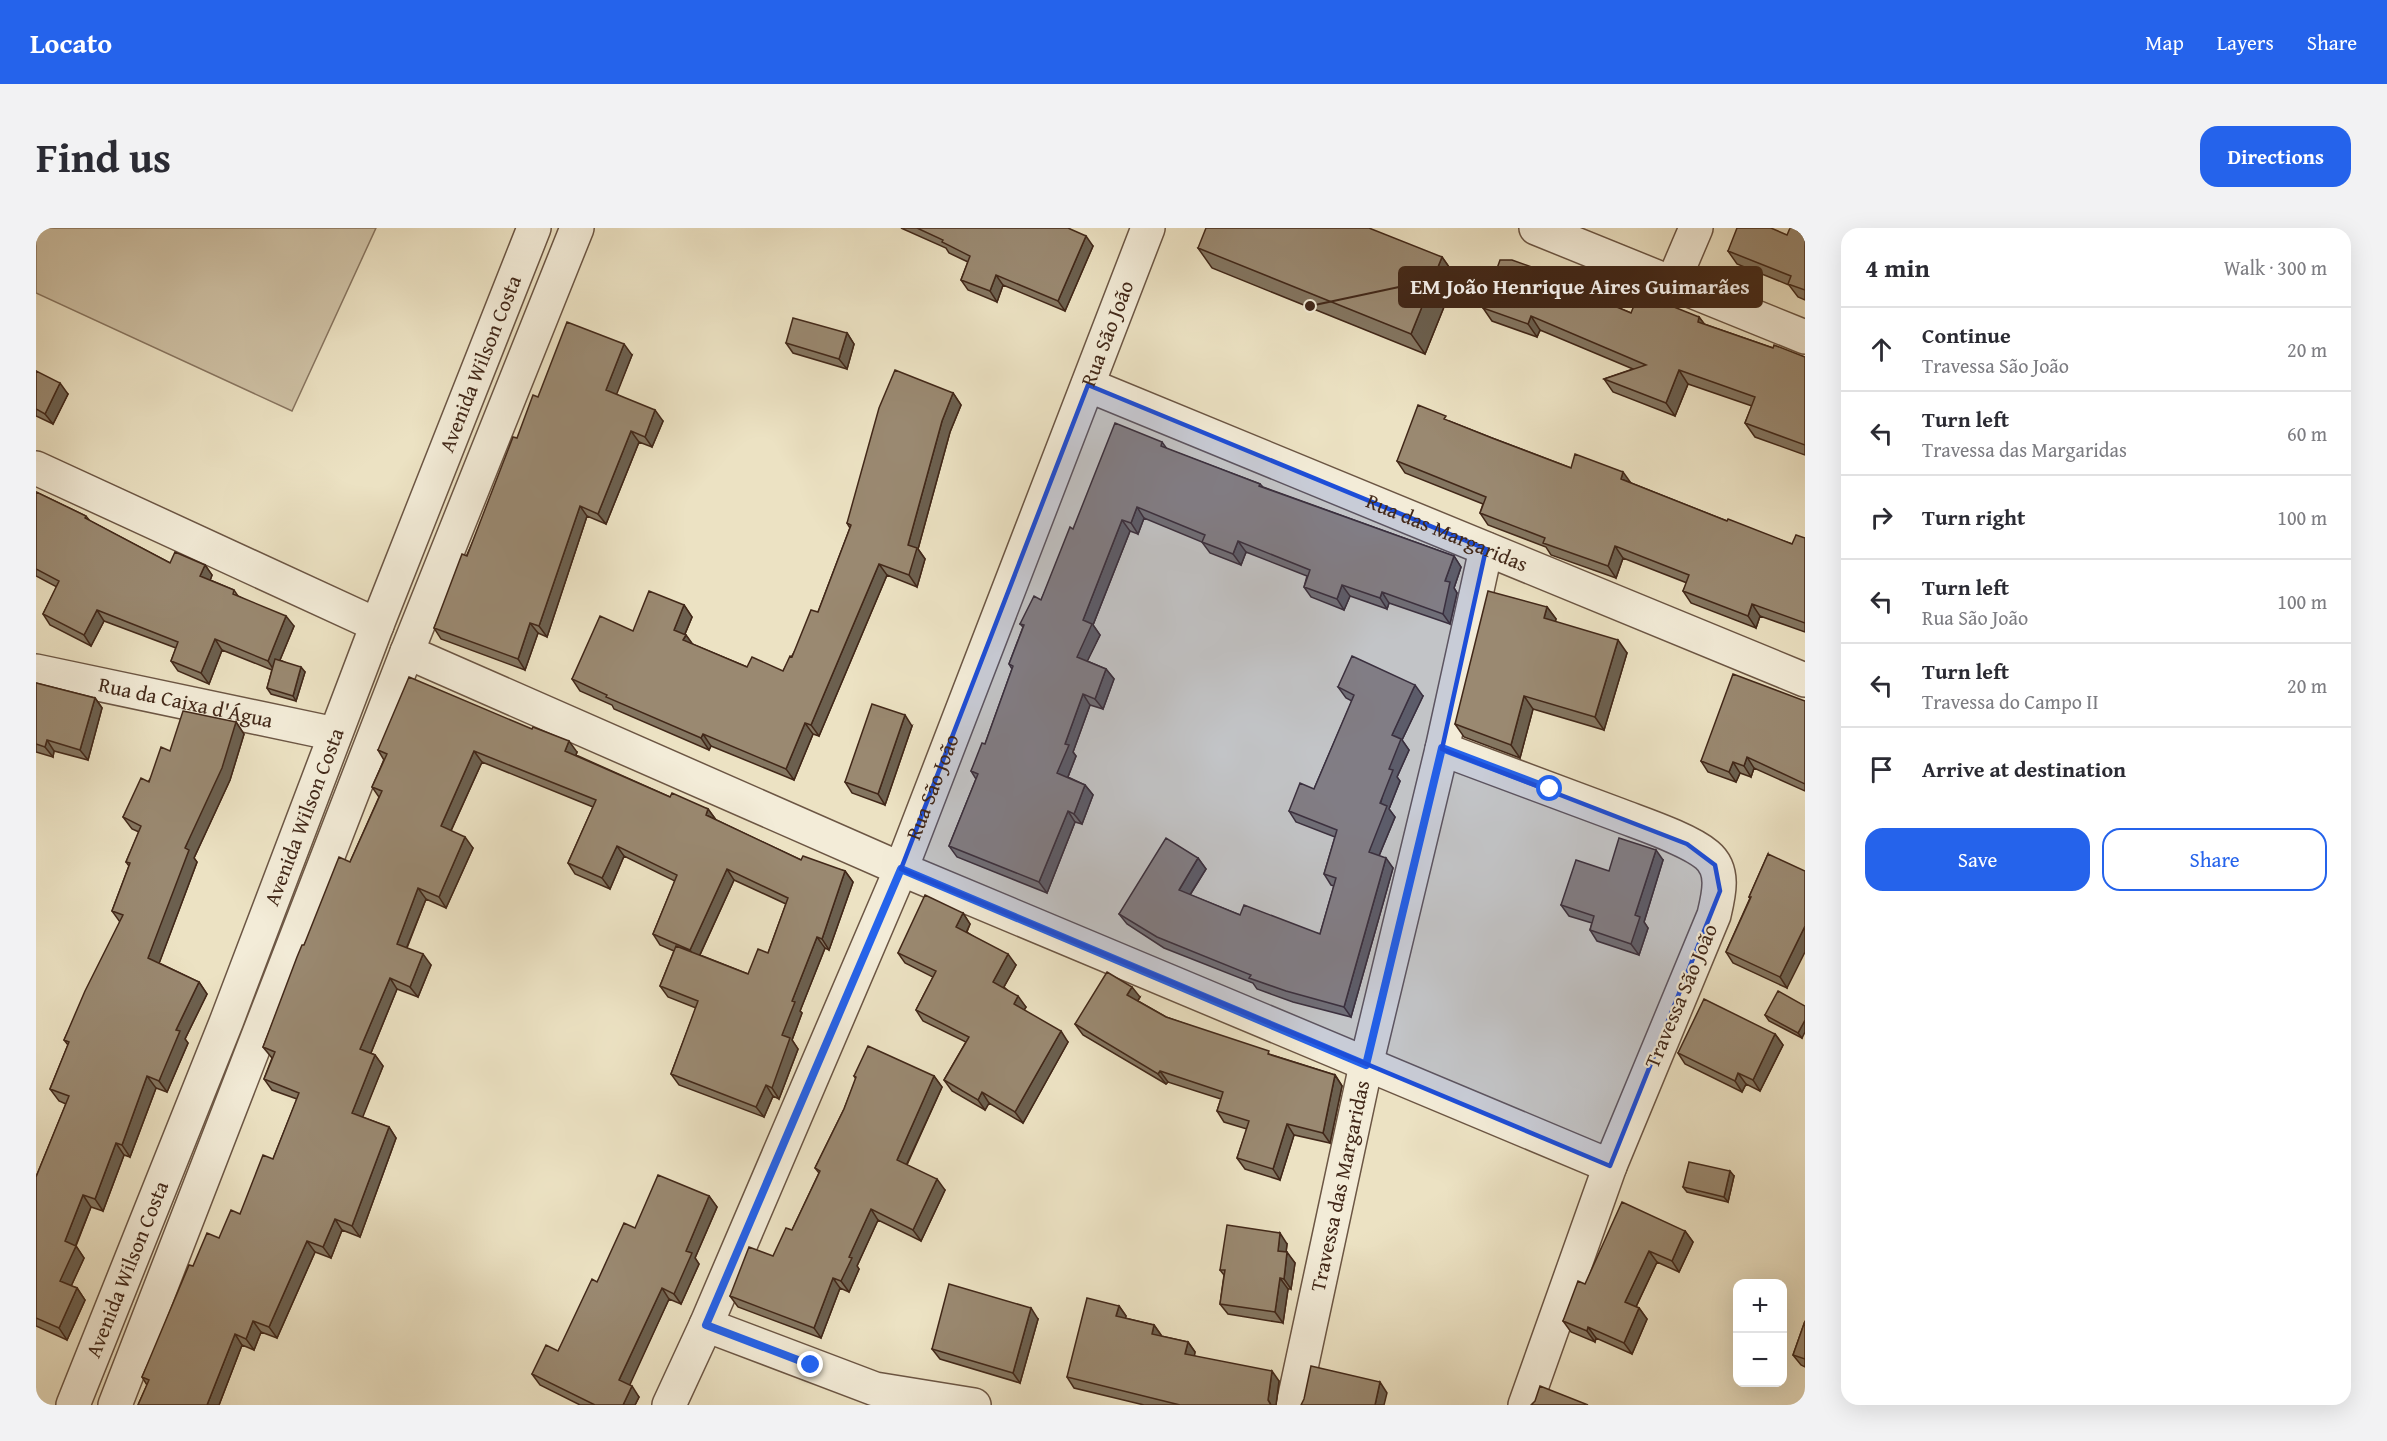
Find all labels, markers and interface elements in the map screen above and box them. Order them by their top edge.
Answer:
text: Locato [30,22,112,63]
text: Map [2145,27,2184,58]
text: Layers [2217,27,2274,58]
text: Share [2307,27,2357,58]
text: Find us [36,126,171,187]
button: Directions [2200,126,2351,187]
text: 4 min [1865,248,1930,287]
text: Walk · 300 m [2224,253,2327,282]
callout: EM João Henrique Aires Guimarães [1399,267,1762,307]
street label: Avenida Wilson Costa [431,270,529,457]
text: EM João Henrique Aires Guimarães [1410,270,1750,302]
street label: Rua São João [1072,276,1141,391]
text: Continue [1922,319,2011,351]
icon: ahead [1865,333,1898,366]
text: 20 m [2287,335,2327,364]
text: Travessa São João [1922,351,2069,380]
text: Turn left [1922,403,2009,435]
icon: left [1865,417,1898,450]
text: 60 m [2287,419,2327,448]
text: Travessa das Margaridas [1922,435,2127,464]
street label: Rua das Margaridas [1361,485,1533,579]
icon: right [1865,501,1898,534]
text: Turn right [1922,501,2025,533]
text: 100 m [2277,503,2327,532]
text: Turn left [1922,571,2009,603]
icon: left [1865,585,1898,618]
text: 100 m [2277,587,2327,616]
text: Rua São João [1922,603,2028,632]
text: Turn left [1922,655,2009,687]
street label: Rua da Caixa d'Água [96,669,276,736]
icon: left [1865,669,1898,702]
text: 20 m [2287,671,2327,700]
text: Travessa do Campo II [1922,687,2099,716]
street label: Avenida Wilson Costa [256,723,352,910]
street label: Rua São João [898,729,967,844]
icon: arrive [1865,753,1898,786]
text: Arrive at destination [1922,753,2126,785]
route start [1536,775,1562,801]
button: Save [1865,828,2090,891]
button: Share [2102,828,2327,891]
street label: Travessa São João [1636,919,1725,1073]
street label: Travessa das Margaridas [1302,1077,1377,1294]
street label: Avenida Wilson Costa [77,1176,176,1362]
map controls [1733,1279,1787,1387]
button: + [1733,1279,1787,1333]
button: − [1733,1333,1787,1387]
route end [797,1351,823,1377]

